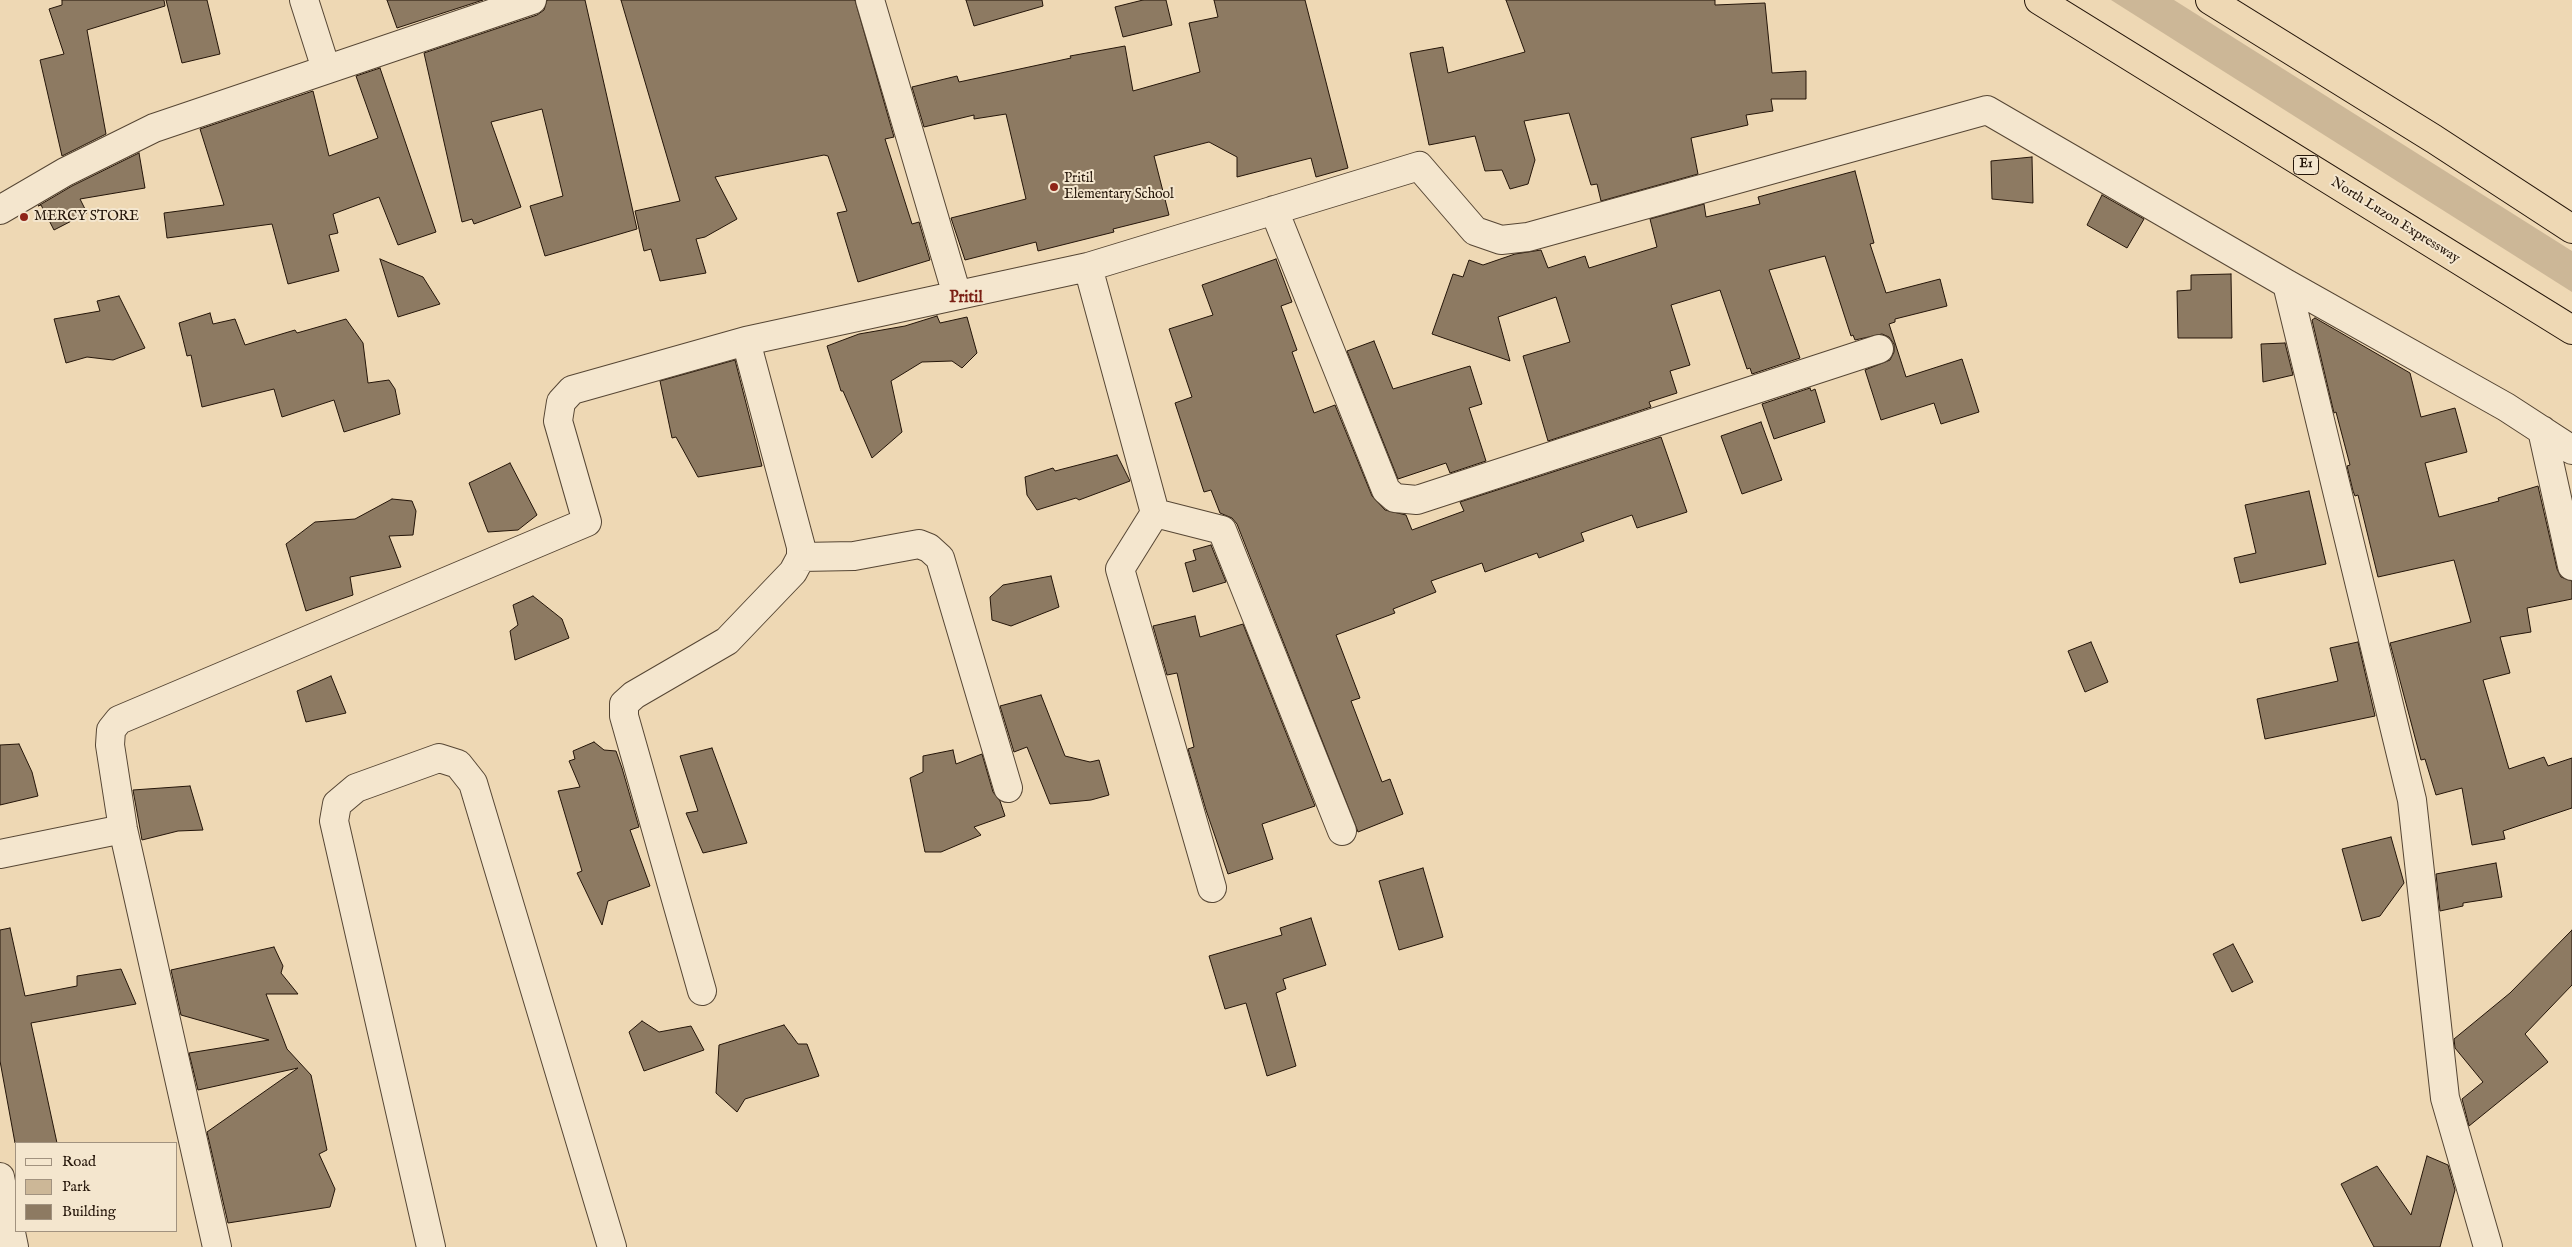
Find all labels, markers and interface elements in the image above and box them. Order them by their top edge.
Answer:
road number: E1 [2294,156,2318,174]
place label: Pritil Elementary School [1064,171,1174,203]
street label: North Luzon Expressway [2327,174,2463,268]
marker: Pritil Elementary School [1048,181,1060,193]
place label: MERCY STORE [34,209,139,225]
marker: MERCY STORE [18,211,30,223]
district label: Pritil [949,289,983,309]
legend [15,1142,178,1232]
text: Road [62,1152,96,1171]
text: Park [62,1177,91,1196]
text: Building [62,1202,116,1221]

